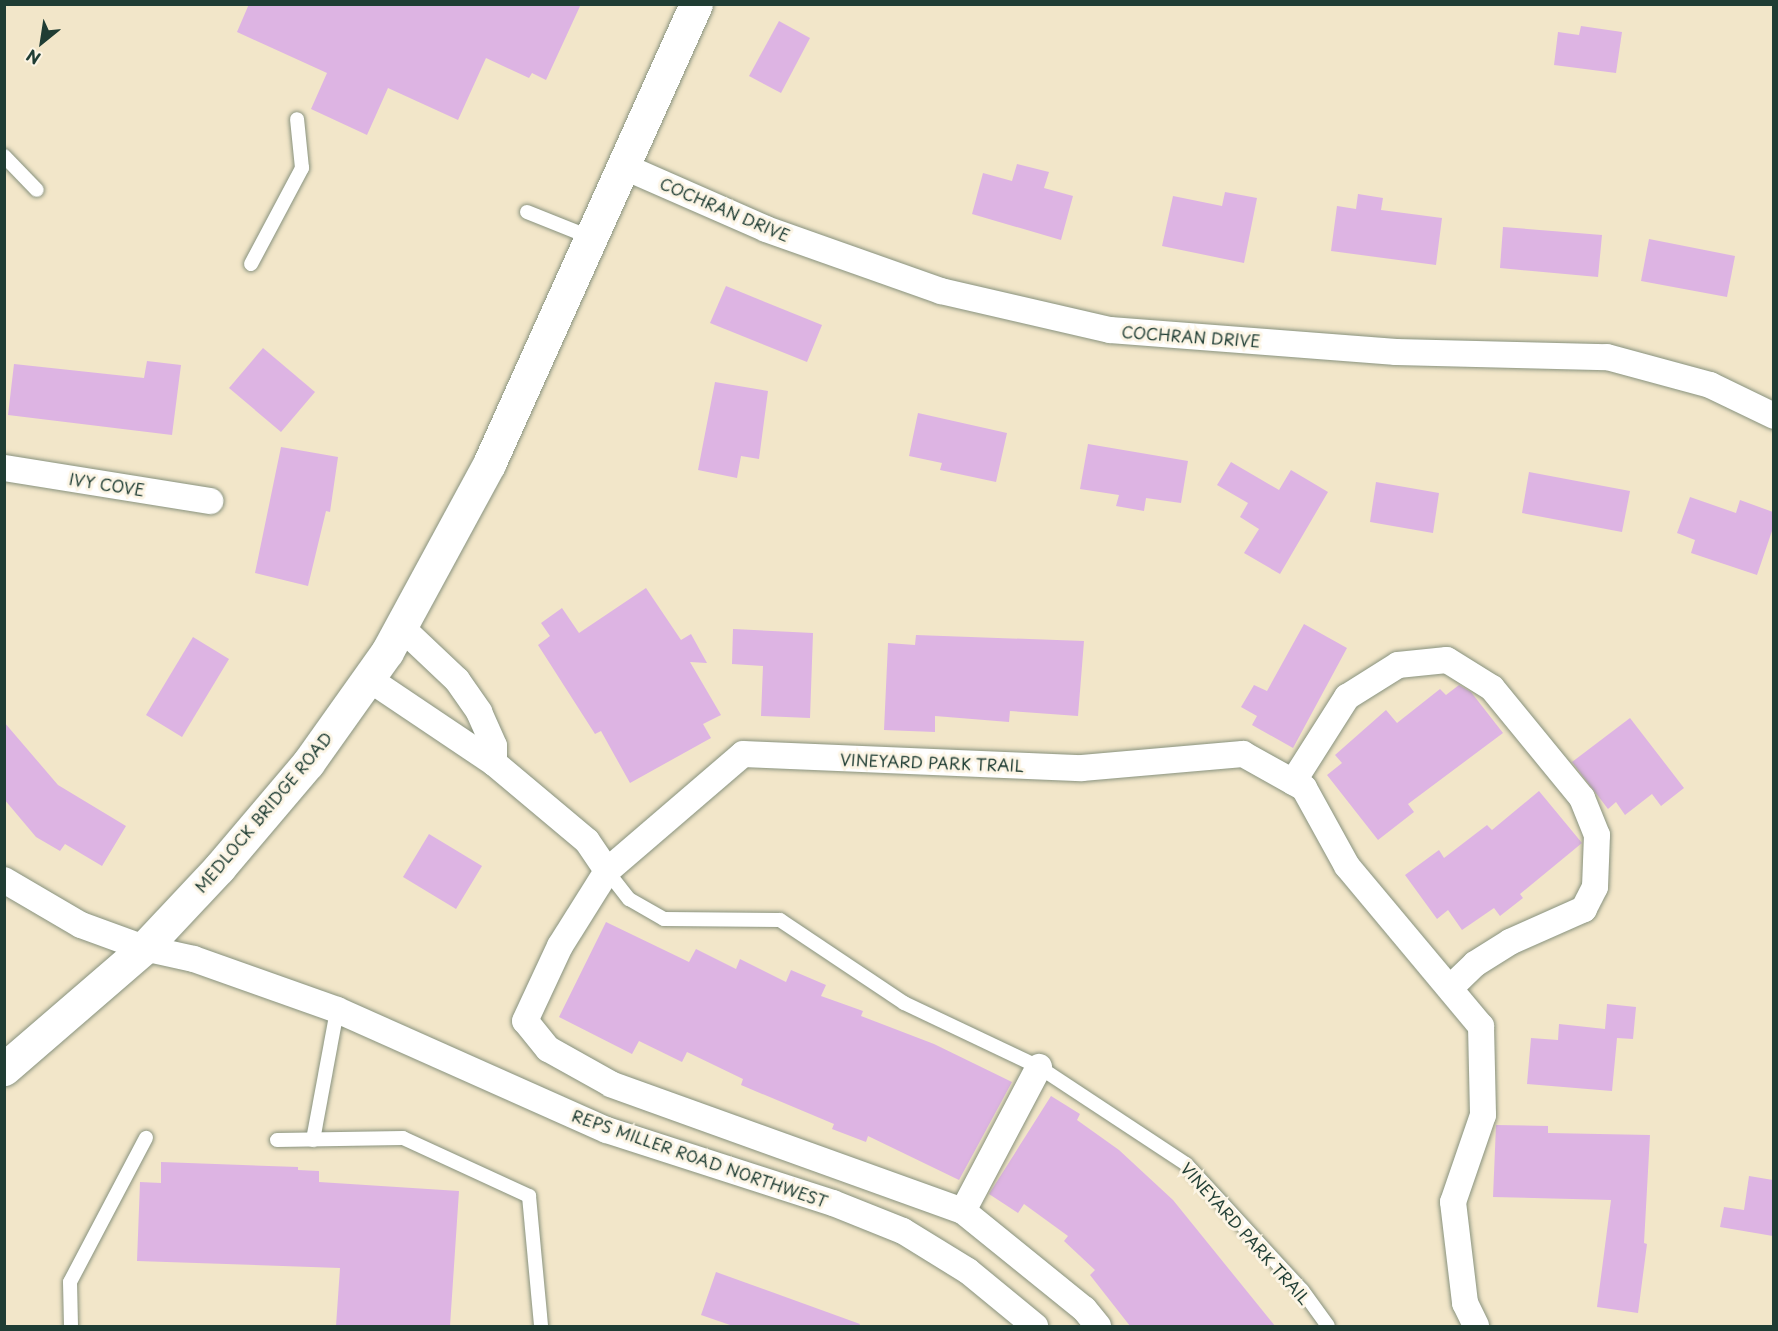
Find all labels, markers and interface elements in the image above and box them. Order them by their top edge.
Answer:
north arrow [12,12,72,72]
text: N [22,44,44,71]
street label: COCHRAN DRIVE [657,173,793,245]
street label: COCHRAN DRIVE [1120,322,1262,350]
street label: IVY COVE [68,469,146,499]
street label: MEDLOCK BRIDGE ROAD [189,727,337,897]
street label: VINEYARD PARK TRAIL [839,749,1025,775]
street label: REPS MILLER ROAD NORTHWEST [569,1105,831,1211]
street label: VINEYARD PARK TRAIL [1177,1158,1315,1308]

